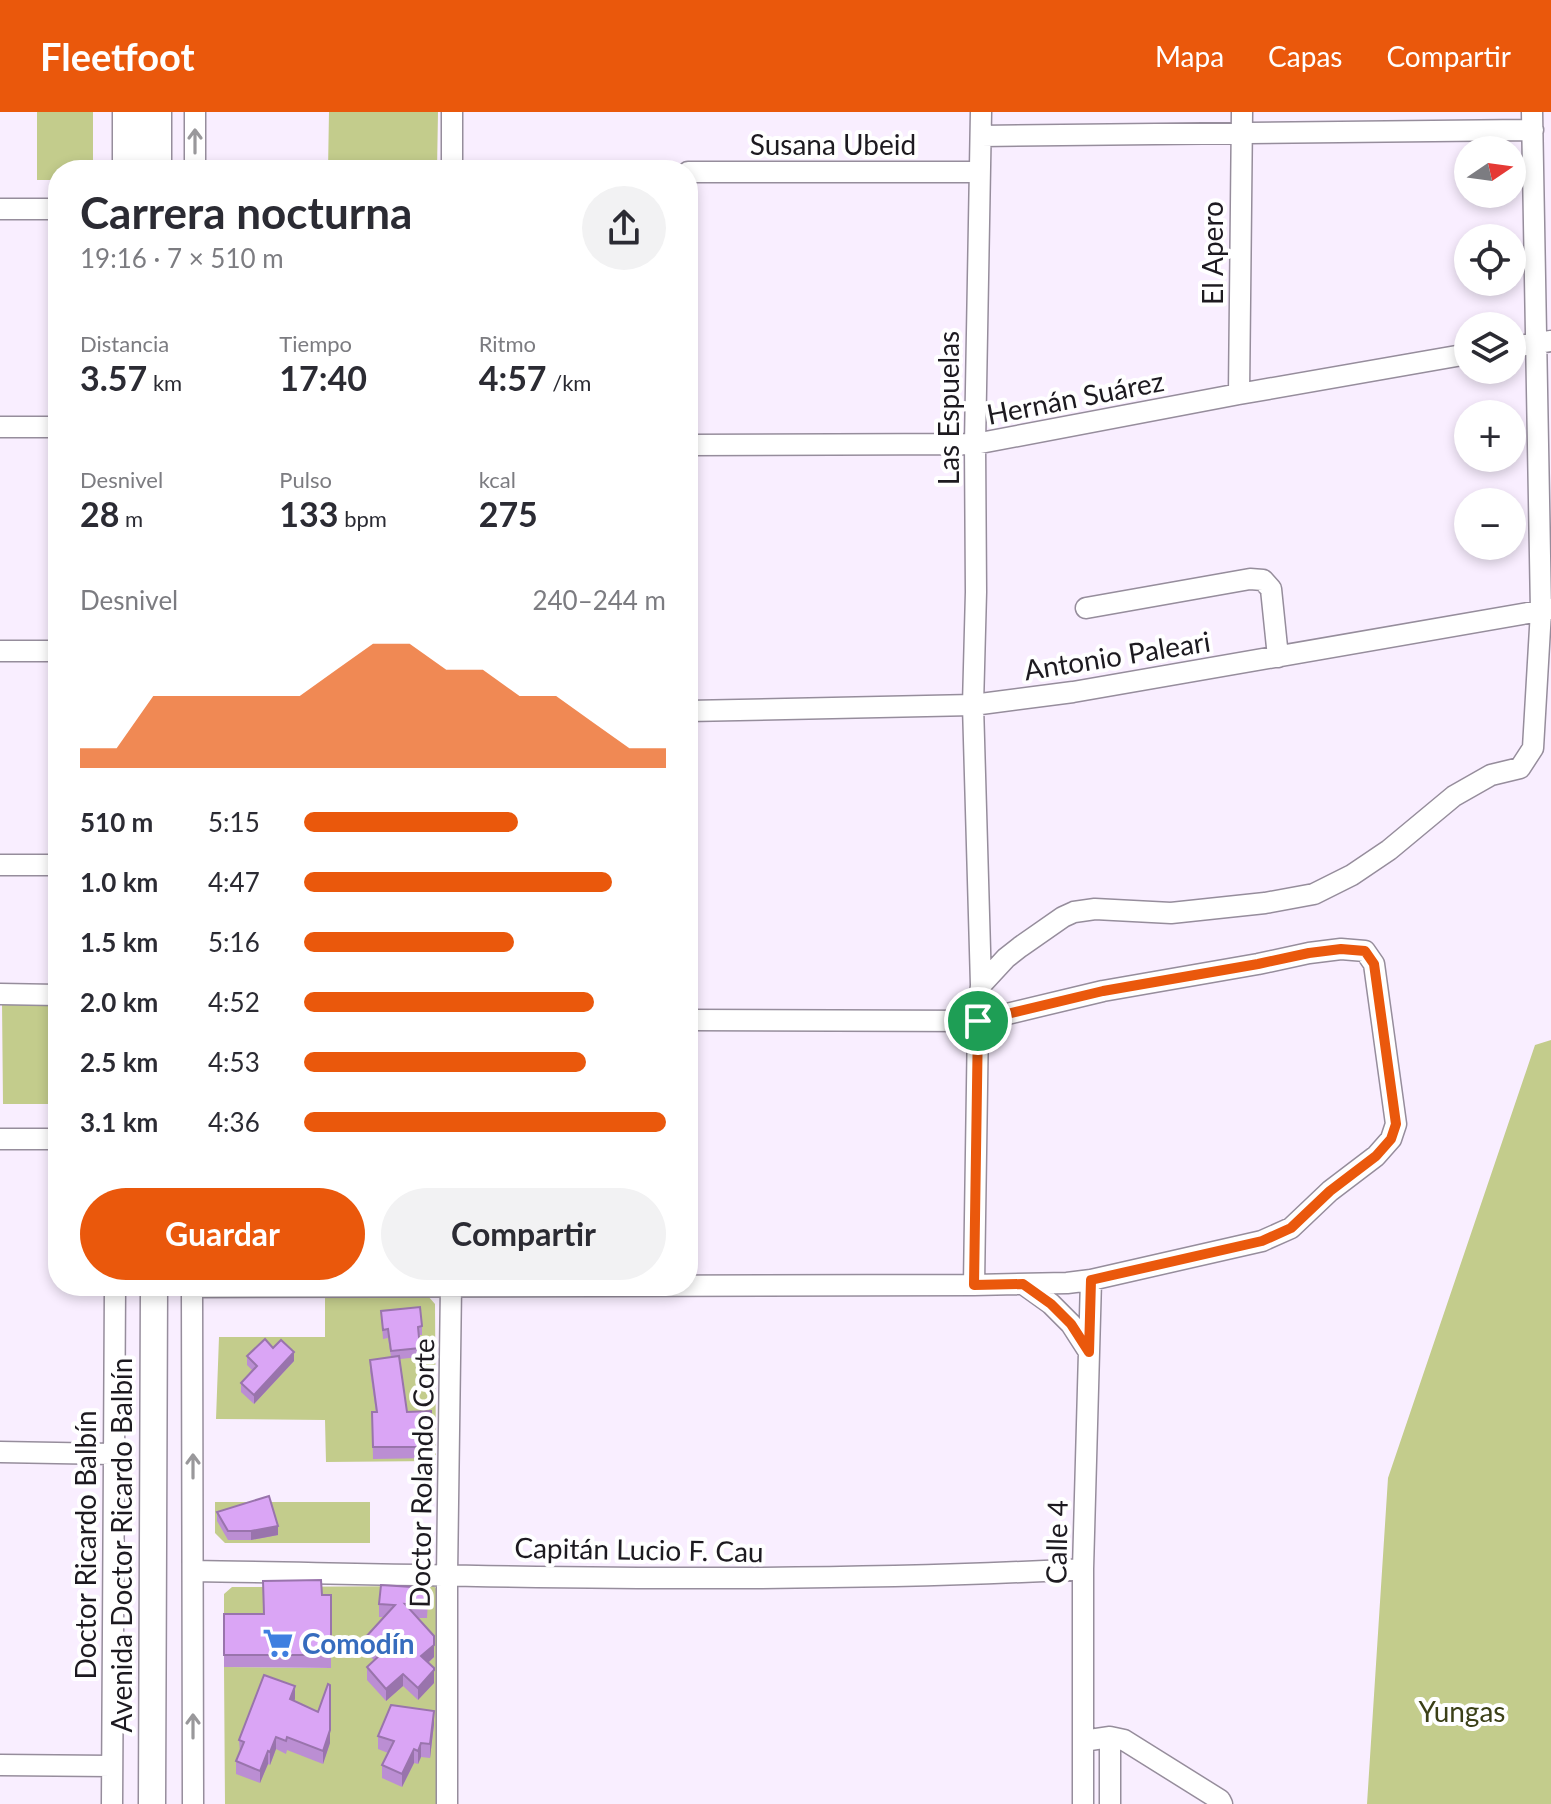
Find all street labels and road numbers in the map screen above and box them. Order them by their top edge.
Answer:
street label: Susana Ubeid [750,127,916,161]
street label: El Apero [1195,201,1229,305]
street label: Las Espuelas [931,331,965,485]
street label: Hernán Suárez [984,363,1166,431]
street label: Antonio Paleari [1021,623,1213,687]
street label: Doctor Rolando Corte [402,1338,440,1608]
street label: Avenida Doctor Ricardo Balbín [104,1358,138,1732]
street label: Doctor Ricardo Balbín [68,1410,102,1680]
street label: Calle 4 [1038,1500,1074,1584]
street label: Capitán Lucio F. Cau [514,1530,764,1568]

